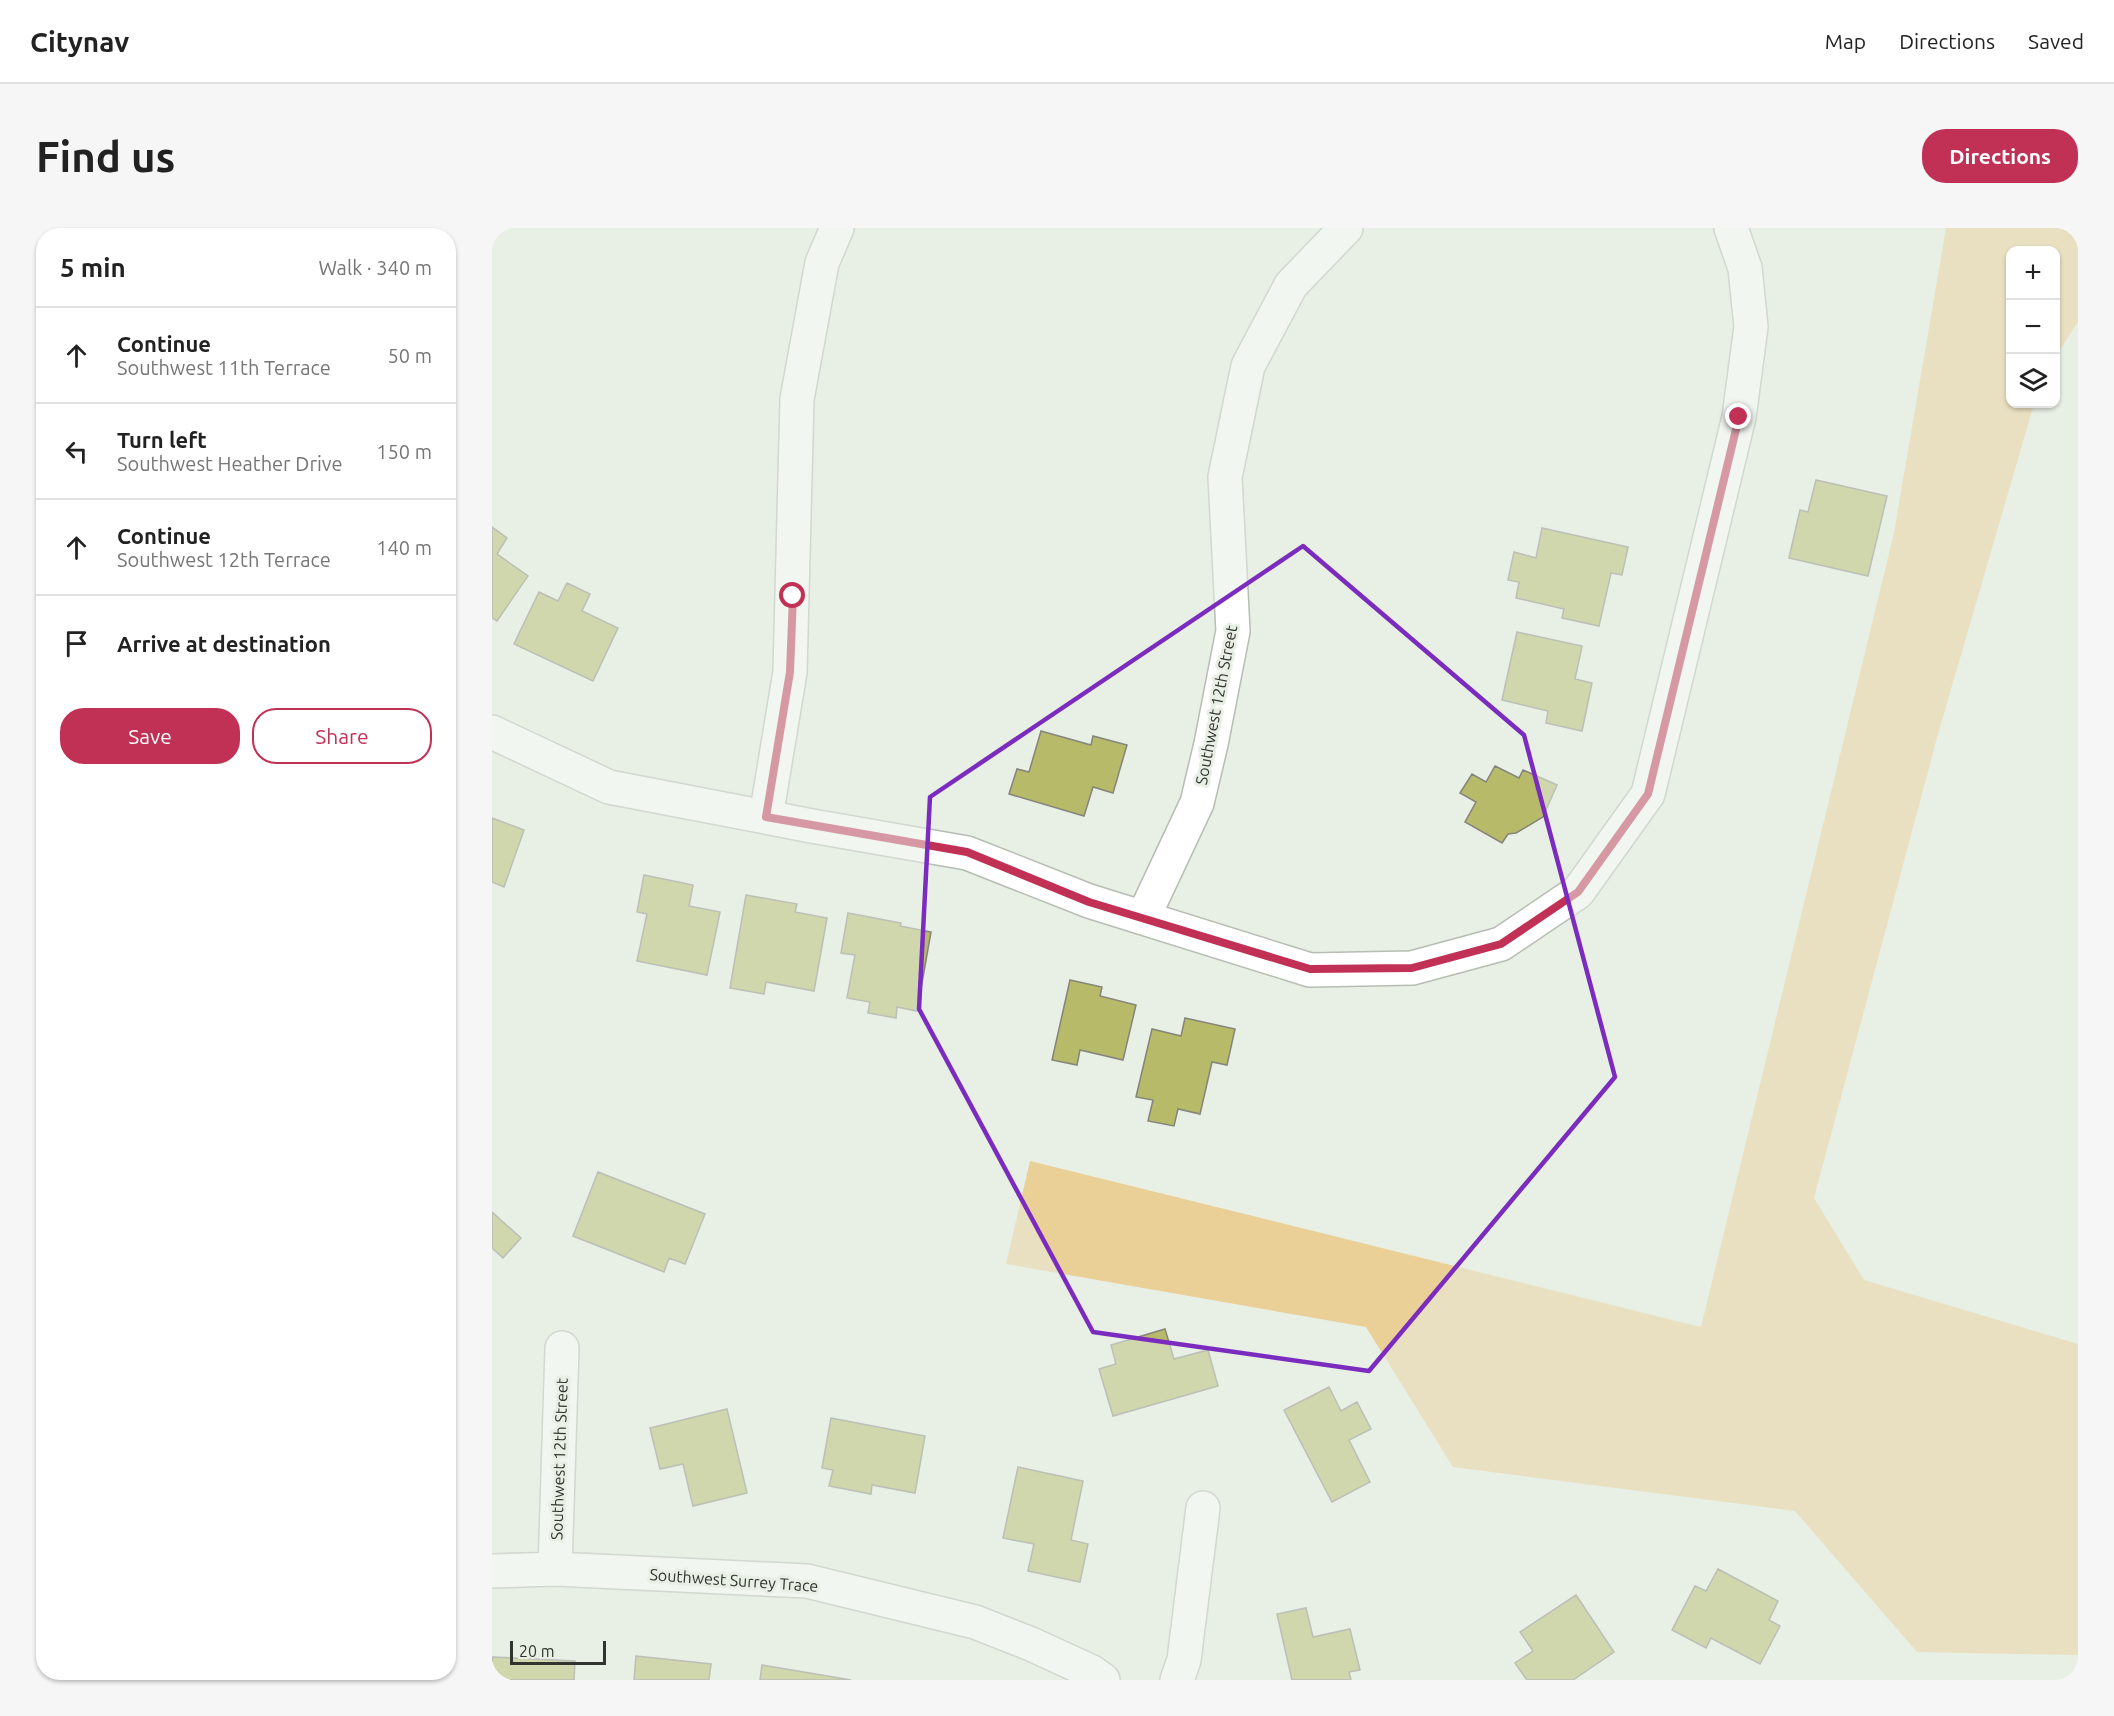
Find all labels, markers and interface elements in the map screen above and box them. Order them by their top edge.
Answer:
text: Citynav [30,26,129,57]
text: Map [1825,29,1866,53]
text: Directions [1899,29,1995,53]
text: Saved [2028,29,2084,53]
button: Directions [1922,129,2078,183]
text: Find us [36,133,175,180]
map controls [2006,246,2060,408]
button: + [2006,246,2060,300]
text: 5 min [60,253,126,282]
text: Walk · 340 m [319,256,432,279]
button: − [2006,300,2060,354]
text: Continue [117,331,211,356]
icon: ahead [60,339,93,372]
text: 50 m [388,344,432,367]
button: layers [2006,354,2060,408]
text: Southwest 11th Terrace [117,356,331,379]
route end [1725,403,1751,429]
text: Turn left [117,427,207,452]
icon: left [60,435,93,468]
text: 150 m [376,440,432,463]
text: Southwest Heather Drive [117,452,343,475]
text: Continue [117,523,211,548]
icon: ahead [60,531,93,564]
text: 140 m [376,536,432,559]
text: Southwest 12th Terrace [117,548,331,571]
route start [779,582,805,608]
street label: Southwest 12th Street [1192,623,1240,786]
icon: arrive [60,627,93,660]
text: Arrive at destination [117,631,331,656]
button: Save [60,708,240,764]
button: Share [252,708,432,764]
street label: Southwest 12th Street [547,1377,571,1540]
street label: Southwest Surrey Trace [649,1565,819,1595]
scale bar [510,1638,606,1666]
text: 20 m [519,1642,555,1660]

